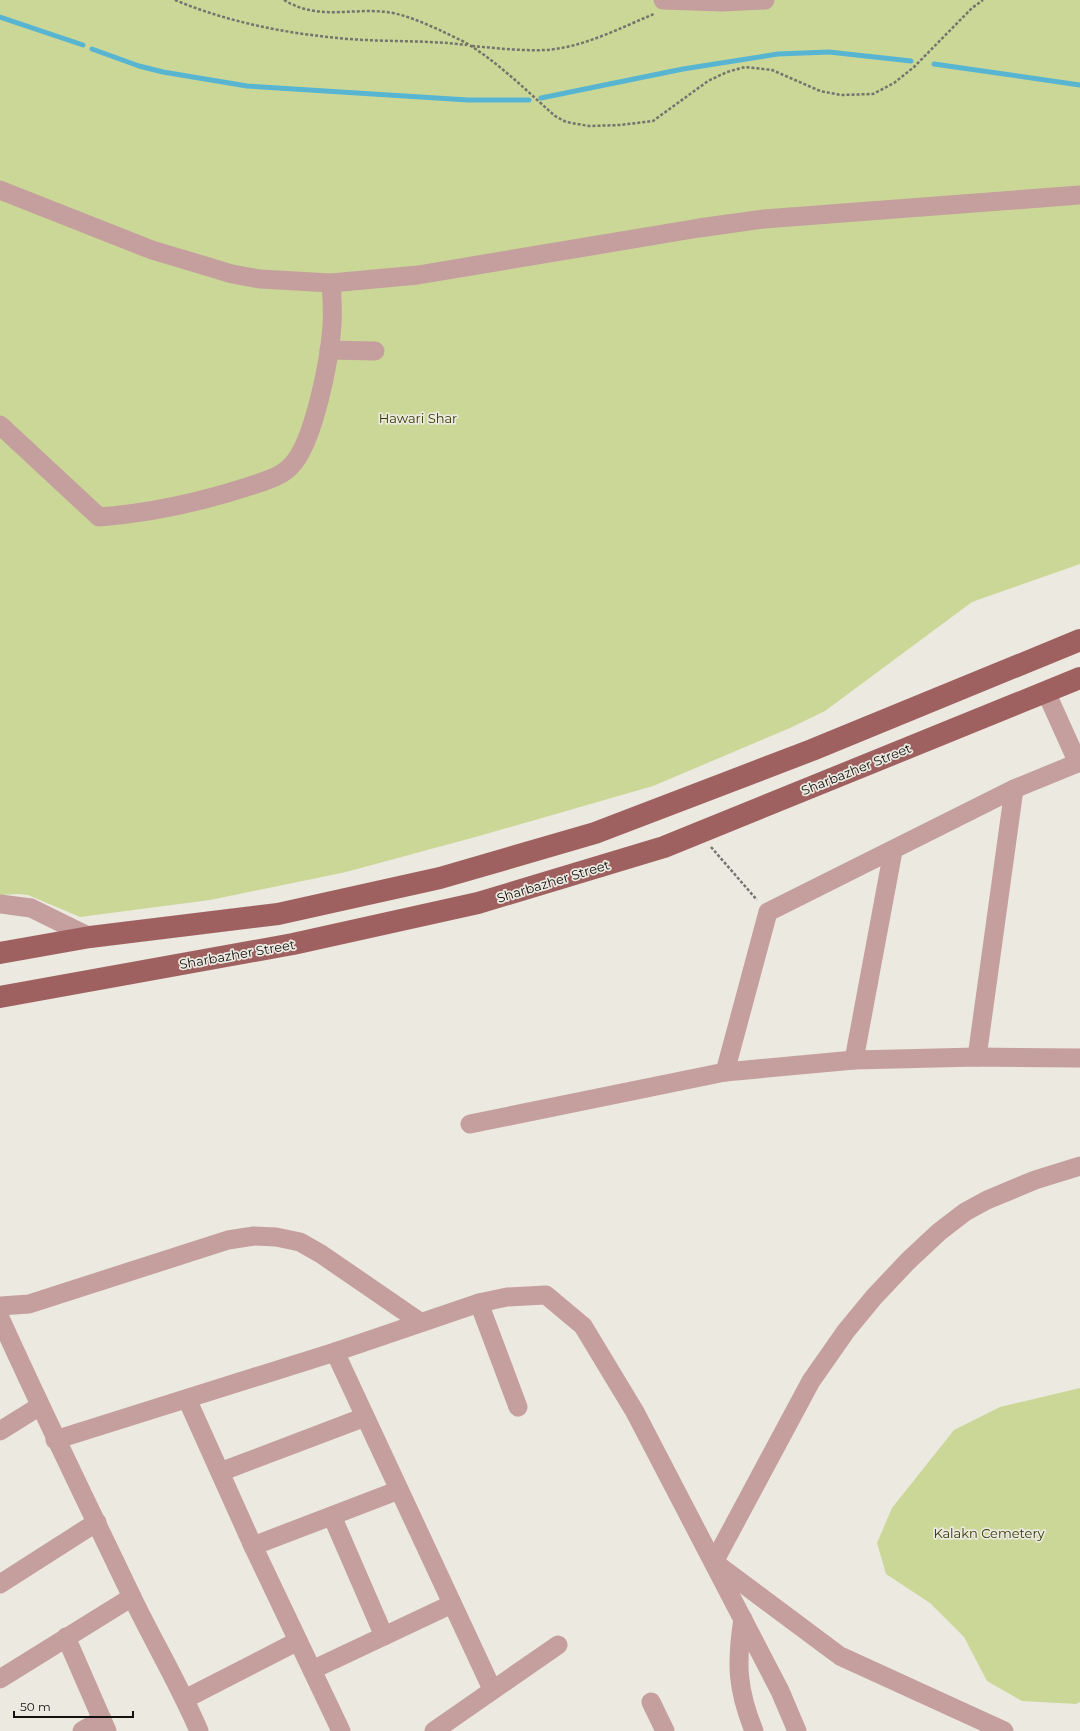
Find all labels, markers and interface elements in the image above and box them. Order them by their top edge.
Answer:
park label: Hawari Shar [379,410,457,426]
street label: Sharbazher Street [799,740,913,798]
street label: Sharbazher Street [495,856,611,906]
street label: Sharbazher Street [178,936,296,972]
park label: Kalakn Cemetery [933,1525,1046,1541]
scale bar [14,1693,133,1719]
text: 50 m [20,1699,51,1714]

